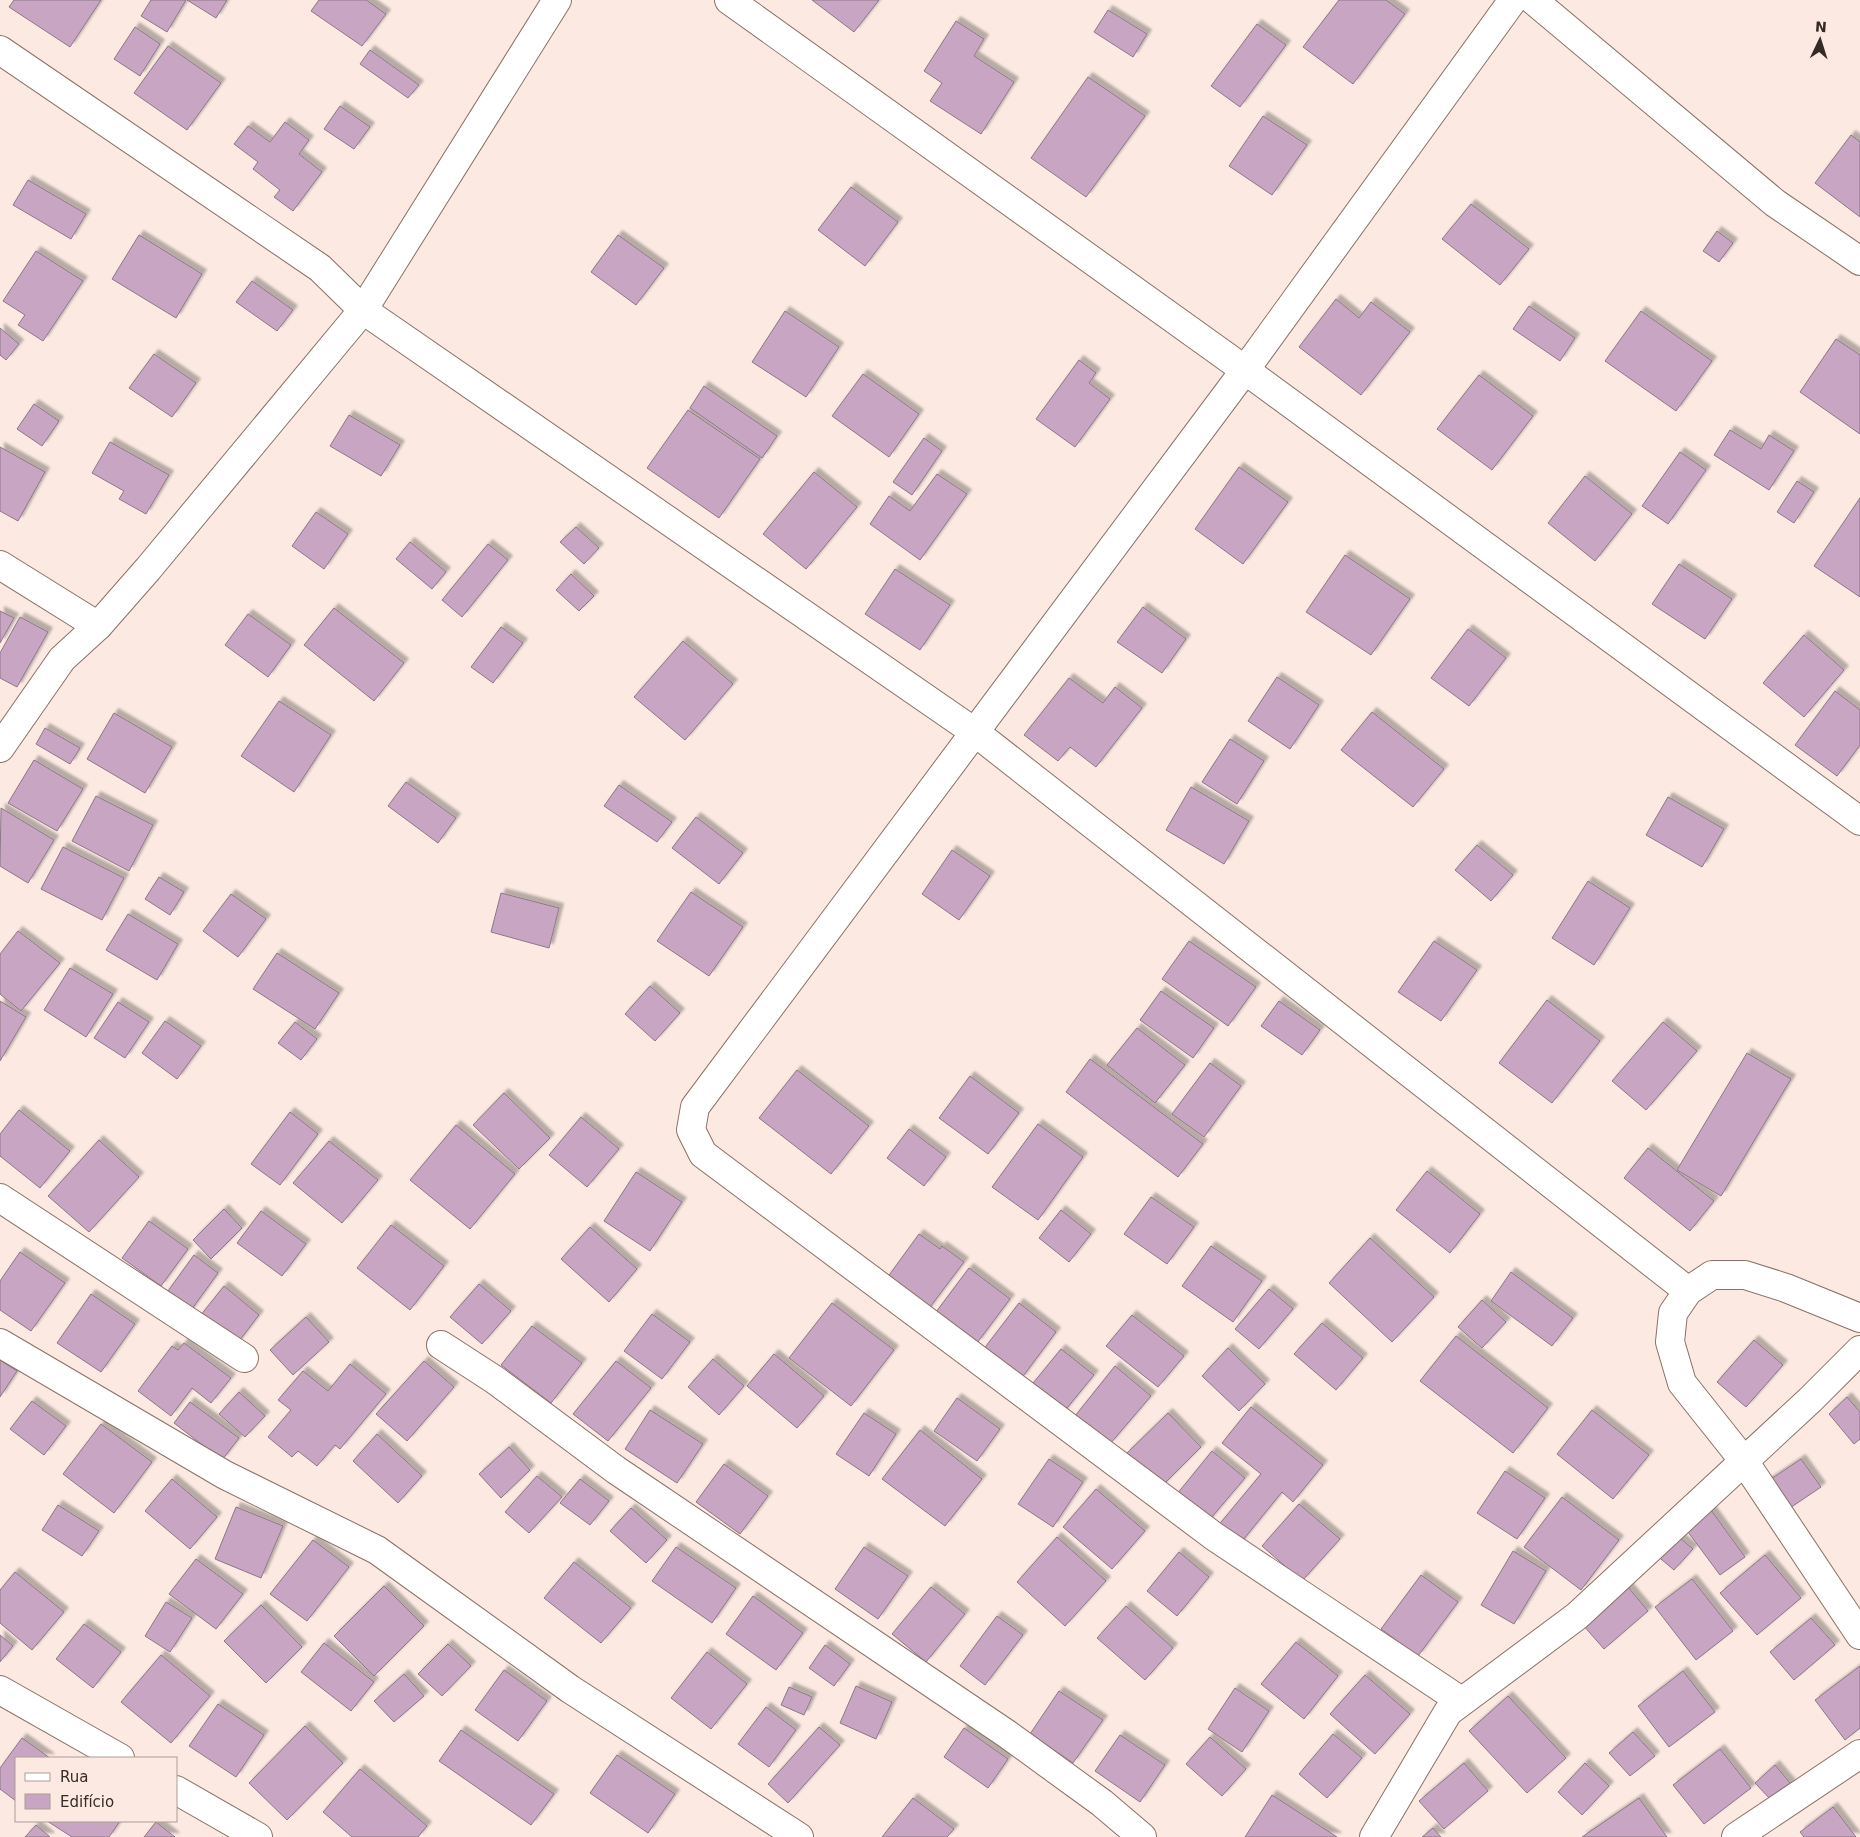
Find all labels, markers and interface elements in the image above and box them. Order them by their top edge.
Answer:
north arrow [1795,15,1845,65]
text: N [1815,19,1827,35]
legend [15,1757,178,1822]
text: Rua [60,1768,88,1786]
text: Edifício [60,1793,114,1811]

